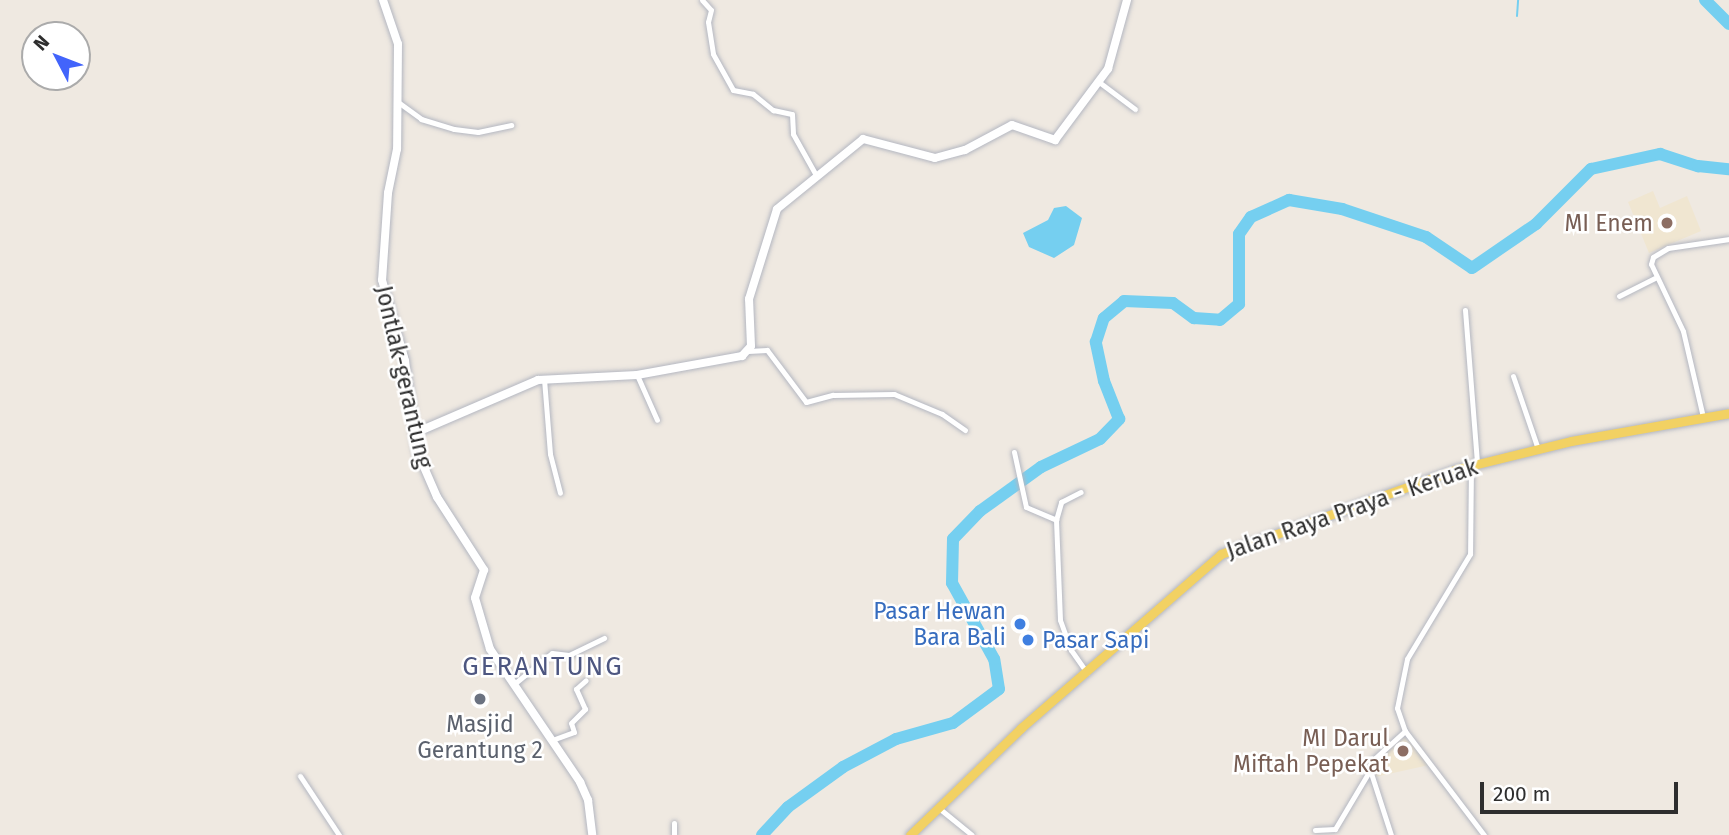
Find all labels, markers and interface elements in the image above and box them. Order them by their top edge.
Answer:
north arrow [21,21,91,91]
text: N [29,31,54,55]
place label: MI Enem [1564,209,1653,237]
marker: MI Enem [1659,215,1675,231]
street label: Jontlak-gerantung [370,283,438,471]
street label: Jalan Raya Praya - Keruak [1223,453,1481,565]
place label: Pasar Hewan Bara Bali [873,597,1006,651]
marker: Pasar Hewan Bara Bali [1012,616,1028,632]
place label: Pasar Sapi [1042,626,1150,654]
marker: Pasar Sapi [1020,632,1036,648]
district label: GERANTUNG [463,651,623,683]
marker: Masjid Gerantung 2 [472,691,488,707]
place label: Masjid Gerantung 2 [417,710,543,764]
place label: MI Darul Miftah Pepekat [1233,724,1389,778]
marker: MI Darul Miftah Pepekat [1395,743,1411,759]
scale bar [1484,768,1682,812]
text: 200 m [1493,781,1550,807]

